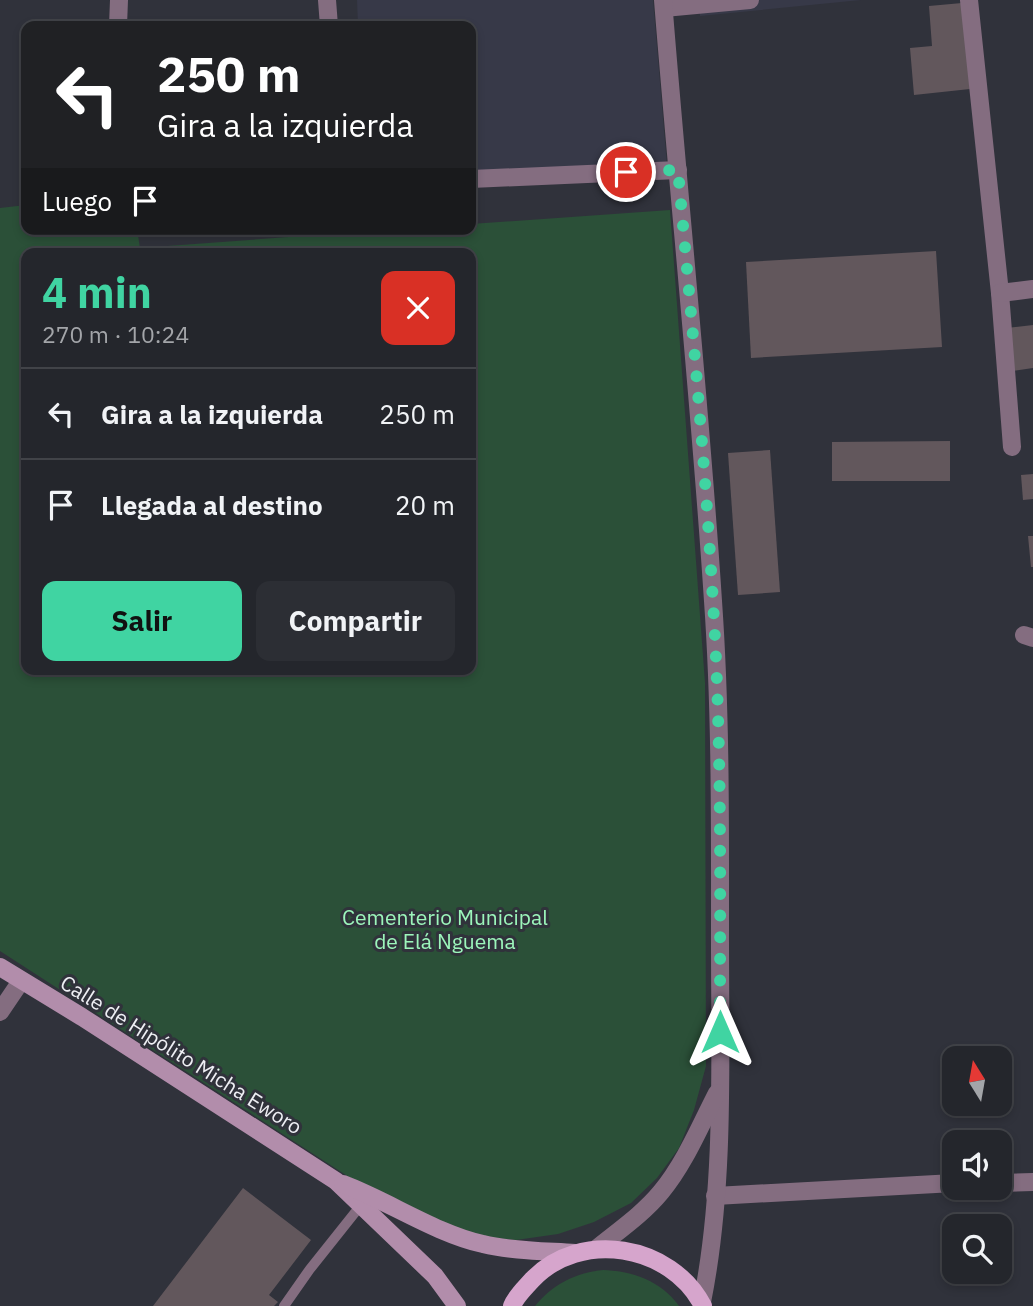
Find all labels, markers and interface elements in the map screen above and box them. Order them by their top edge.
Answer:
text: 250 m [157,42,301,105]
icon: left [42,49,133,140]
text: Gira a la izquierda [157,104,414,146]
pin [596,142,656,202]
icon: arrive [607,153,645,191]
icon: arrive [126,182,164,220]
text: Luego [42,184,112,218]
text: 4 min [42,265,152,320]
button: close [381,271,455,345]
text: 270 m · 10:24 [42,319,189,349]
icon: left [42,395,80,433]
text: Gira a la izquierda [101,397,323,431]
text: 250 m [379,397,455,431]
icon: arrive [42,486,80,524]
text: Llegada al destino [101,488,323,522]
text: 20 m [395,488,455,522]
button: Salir [42,581,242,661]
button: Compartir [256,581,455,661]
park label: Cementerio Municipal de Elá Nguema [342,903,548,955]
street label: Calle de Hipólito Micha Eworo [55,968,308,1140]
position arrow [683,995,757,1069]
north arrow [942,1046,1012,1116]
map controls [942,1046,1012,1284]
button: sound [942,1130,1012,1200]
button: search [942,1214,1012,1284]

